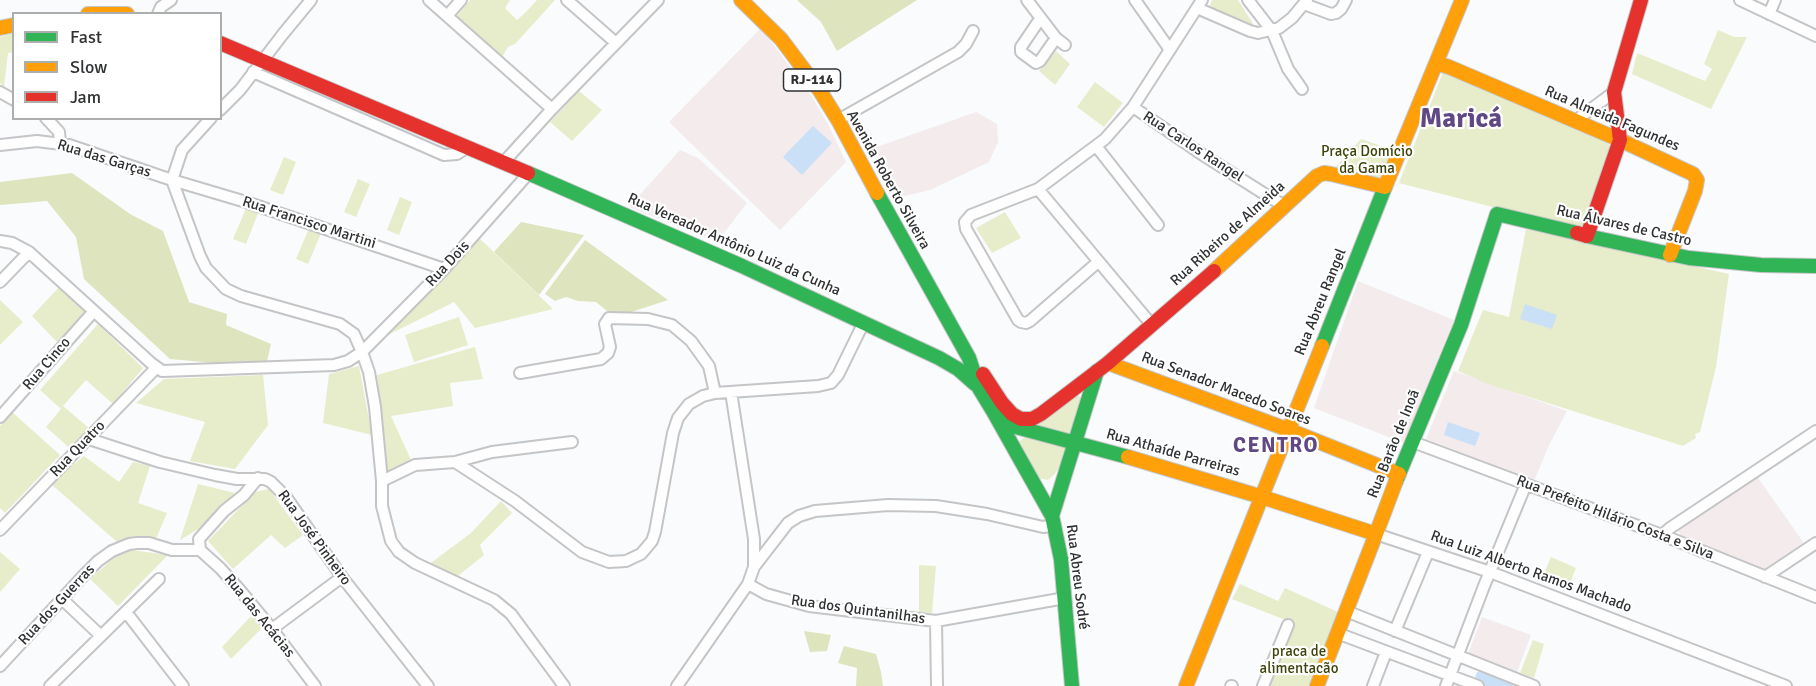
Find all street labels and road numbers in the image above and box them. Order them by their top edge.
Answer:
road number: RJ-114 [784,69,840,91]
street label: Rua Almeida Fagundes [1542,82,1682,156]
street label: Avenida Roberto Silveira [842,107,934,253]
street label: Rua Carlos Rangel [1139,108,1247,186]
street label: Rua das Garças [55,136,153,182]
street label: Rua Ribeiro de Almeida [1167,178,1289,290]
street label: Rua Vereador Antônio Luiz da Cunha [625,190,843,300]
street label: Rua Francisco Martini [240,193,378,253]
street label: Rua Álvares de Castro [1555,202,1693,250]
street label: Rua Dois [422,237,474,291]
street label: Rua Abreu Rangel [1291,246,1351,358]
street label: Rua Cinco [19,334,75,394]
street label: Rua Senador Macedo Soares [1139,348,1313,430]
street label: Rua Barão de Inoã [1364,387,1424,501]
street label: Rua Quatro [47,417,109,481]
street label: Rua Athaíde Parreiras [1104,425,1242,481]
street label: Rua Prefeito Hilário Costa e Silva [1514,472,1716,564]
street label: Rua José Pinheiro [273,487,355,589]
street label: Rua Abreu Sodré [1062,523,1092,631]
street label: Rua Luiz Alberto Ramos Machado [1428,527,1634,617]
street label: Rua dos Guerras [15,561,99,649]
street label: Rua das Acácias [220,571,298,661]
street label: Rua dos Quintanilhas [790,592,926,628]

